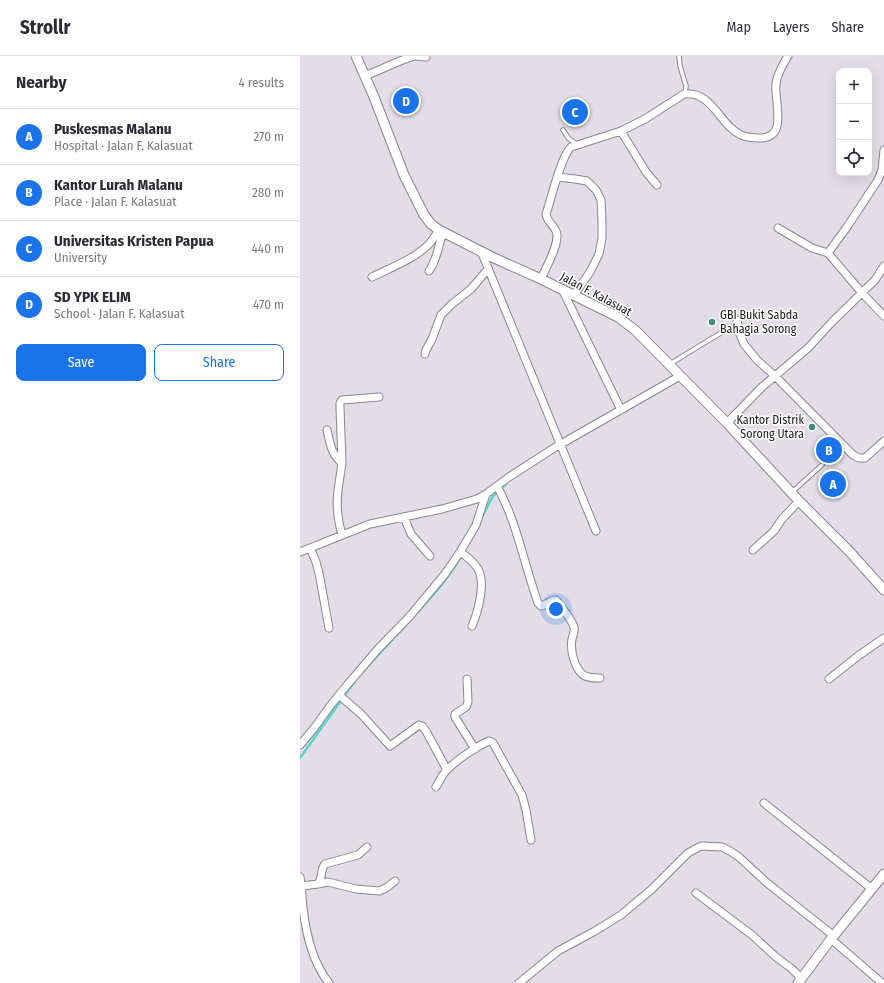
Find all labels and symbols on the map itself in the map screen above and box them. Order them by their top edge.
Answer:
pin: D [393,86,419,116]
pin: C [562,97,588,127]
street label: Jalan F. Kalasuat [558,269,634,319]
place label: GBI Bukit Sabda Bahagia Sorong [720,308,798,336]
marker: GBI Bukit Sabda Bahagia Sorong [707,317,717,327]
place label: Kantor Distrik Sorong Utara [737,413,804,441]
marker: Kantor Distrik Sorong Utara [807,422,817,432]
pin: B [816,435,842,465]
pin: A [820,469,846,499]
your location [546,599,566,619]

